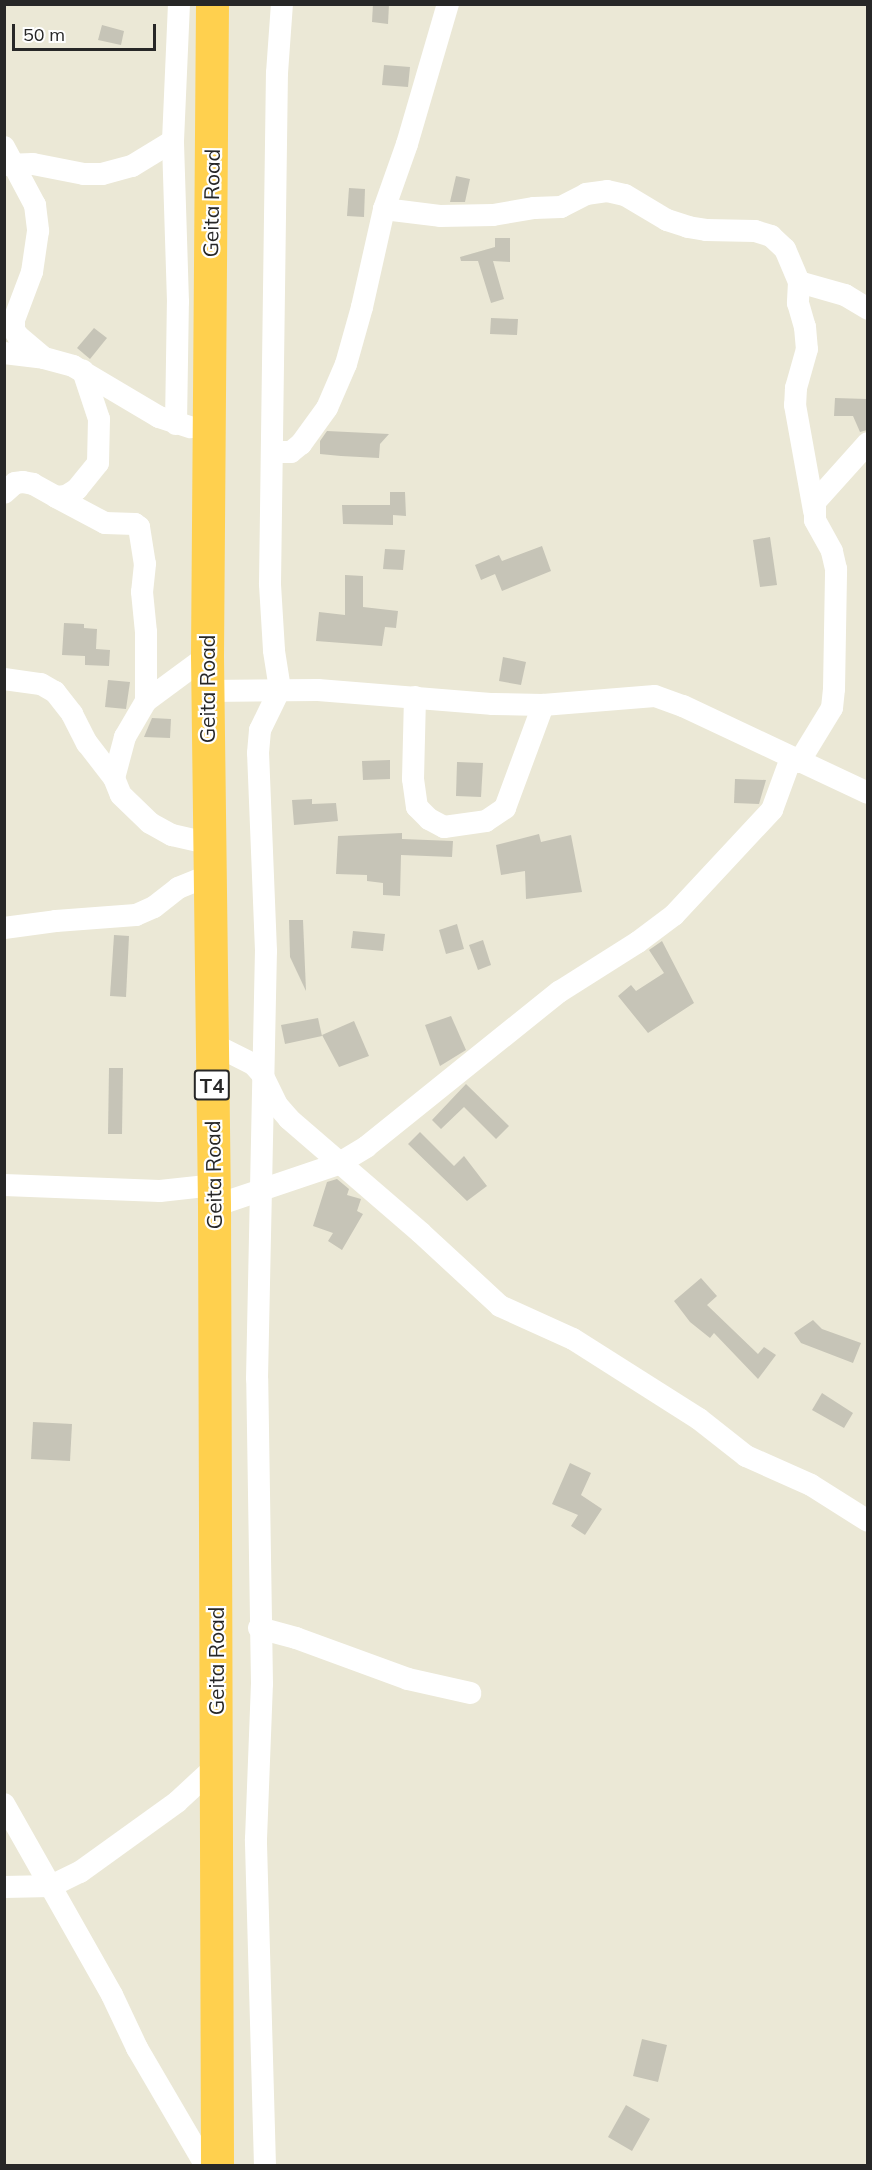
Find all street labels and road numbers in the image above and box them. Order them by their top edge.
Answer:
street label: Geita Road [197,148,225,258]
street label: Geita Road [194,635,220,743]
road number: T4 [192,1068,232,1102]
street label: Geita Road [199,1120,227,1230]
street label: Geita Road [203,1607,229,1715]

